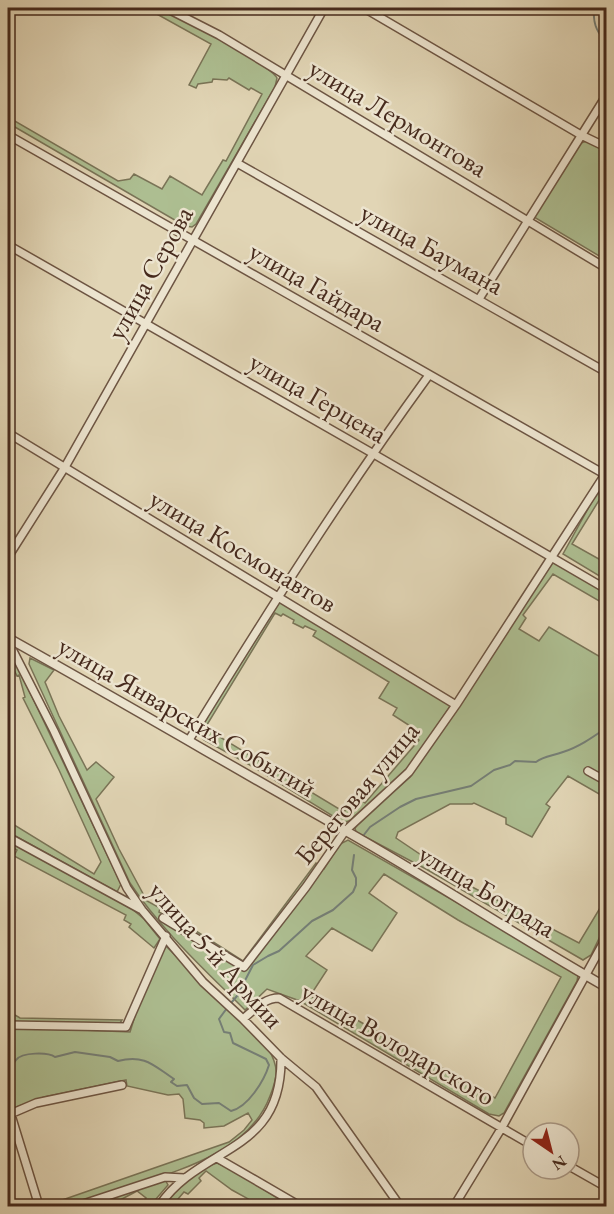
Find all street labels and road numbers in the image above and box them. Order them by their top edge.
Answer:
street label: улица Лермонтова [302,50,494,185]
street label: улица Баумана [354,195,510,303]
street label: улица Серова [98,199,201,346]
street label: улица Гайдара [243,233,392,340]
street label: улица Герцена [243,344,394,451]
street label: улица Космонавтов [143,481,343,620]
street label: улица Январских Событий [52,628,323,805]
street label: Береговая улица [286,714,427,872]
street label: улица Бограда [412,836,563,945]
street label: улица 5-й Армии [141,874,292,1036]
street label: улица Володарского [295,974,502,1113]

